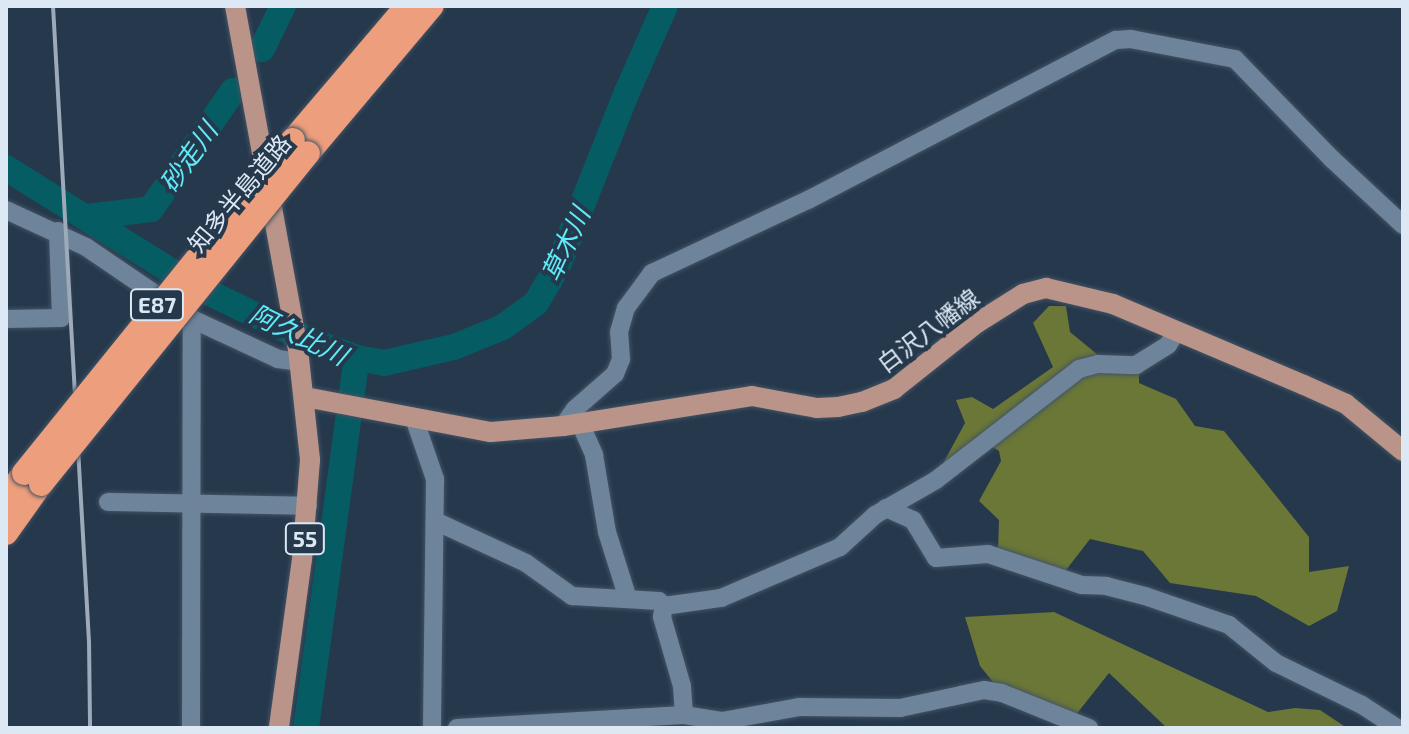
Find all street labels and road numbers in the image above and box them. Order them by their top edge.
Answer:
street label: 知多半島道路 [182,129,296,257]
street label: 白沢八幡線 [871,282,985,378]
road number: E87 [129,287,185,323]
road number: 55 [283,521,327,557]

